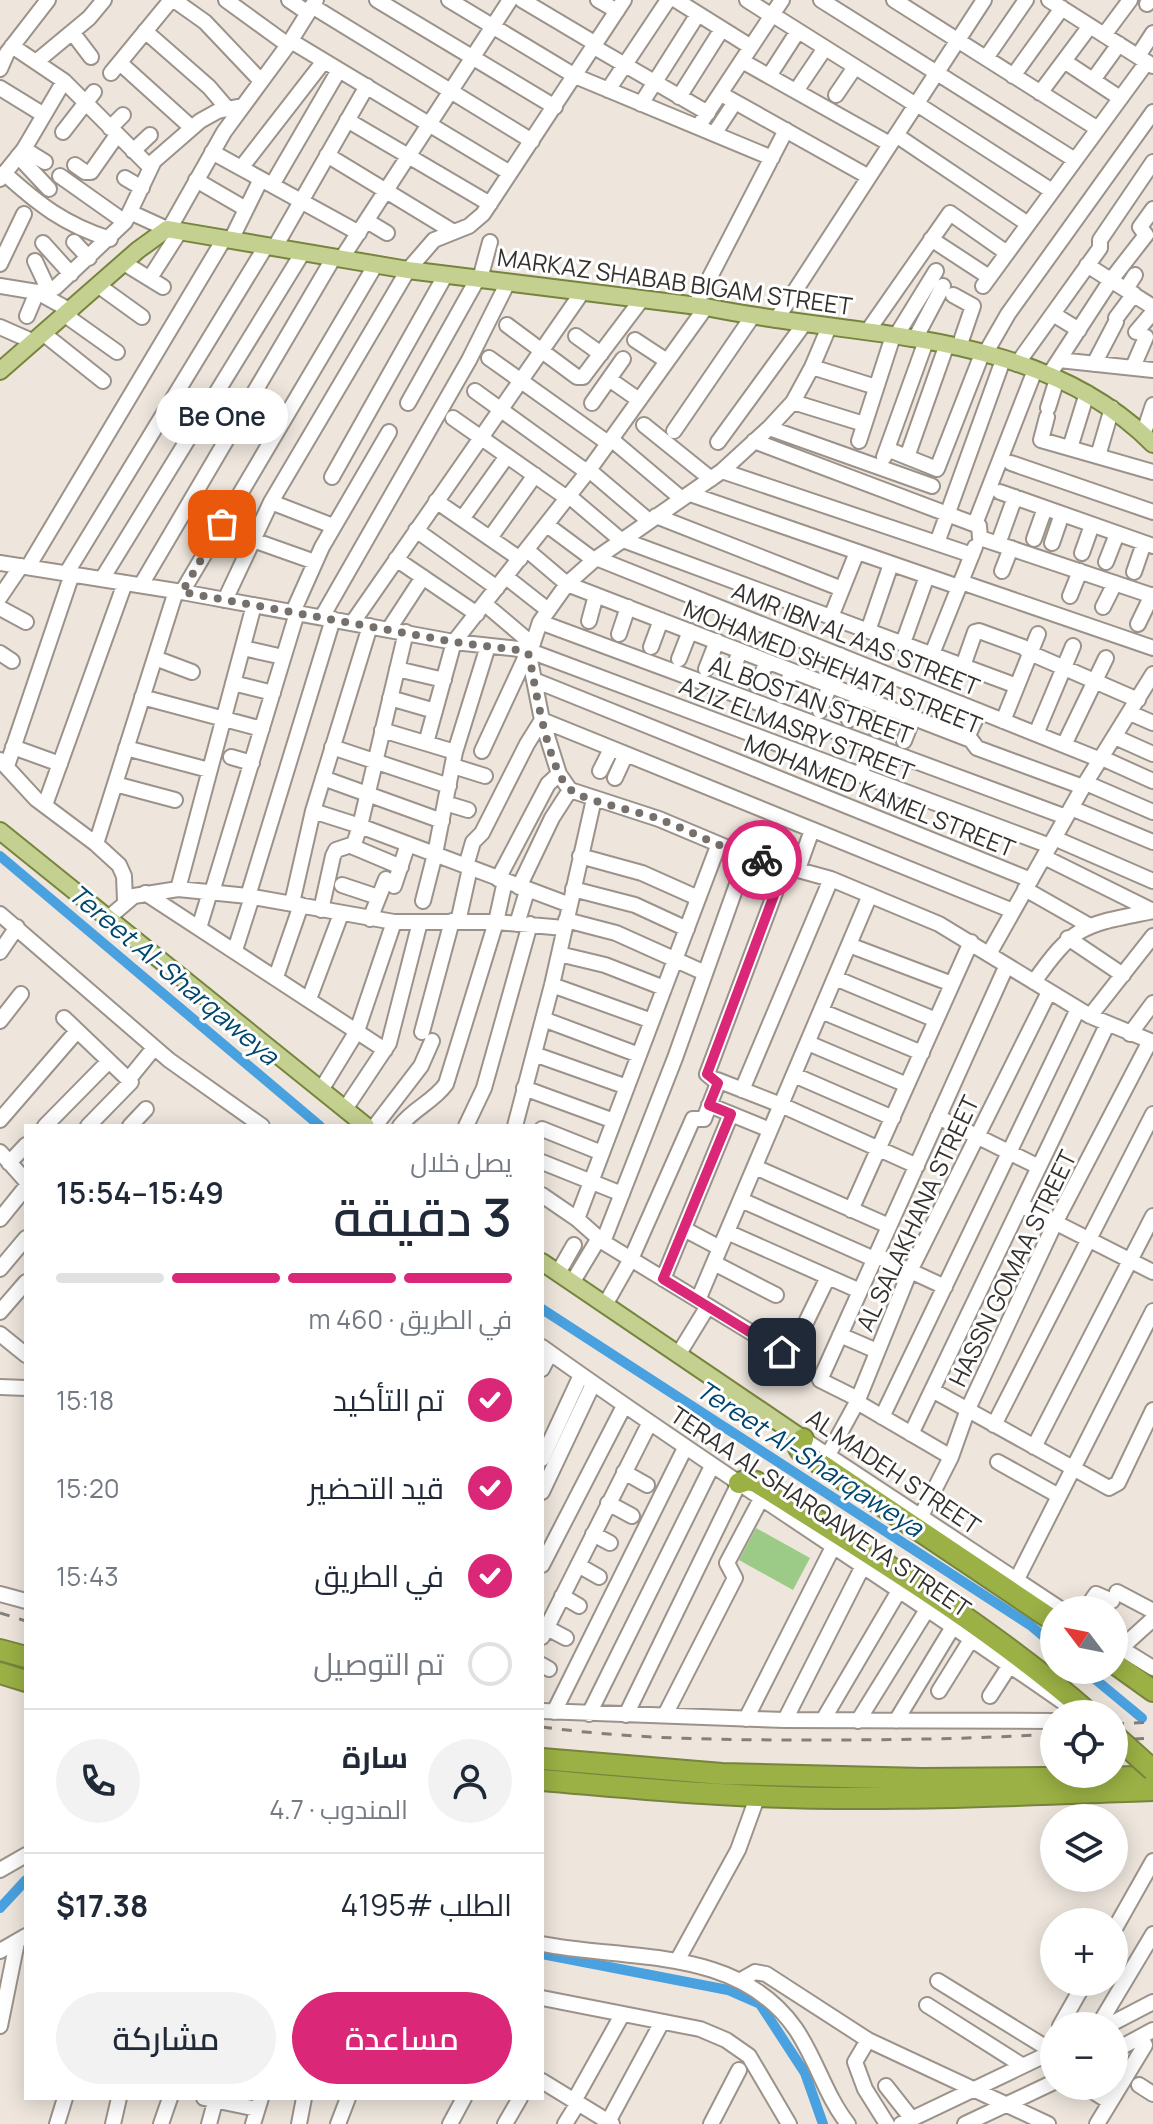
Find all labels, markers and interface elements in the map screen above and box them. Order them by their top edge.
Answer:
street label: MARKAZ SHABAB BIGAM STREET [495,240,855,322]
callout: Be One [156,388,288,444]
text: Be One [178,398,266,434]
pin [188,490,256,558]
icon: bag [200,502,244,546]
street label: AMR IBN AL AAS STREET [727,573,985,703]
street label: MOHAMED SHEHATA STREET [679,591,988,741]
street label: AL BOSTAN STREET [705,647,918,751]
street label: AZIZ ELMASRY STREET [675,668,920,788]
street label: MOHAMED KAMEL STREET [740,726,1021,865]
courier [722,820,802,900]
icon: bike [740,838,784,882]
water label: Tereet Al-Sharqaweya [61,875,288,1074]
street label: AL SALAKHANA STREET [848,1089,986,1336]
text: يصل خلال [410,1144,512,1180]
street label: HASSN GOMAA STREET [940,1144,1084,1392]
text: 15:49–15:54 [56,1172,224,1213]
text: 3 دقيقة [333,1181,512,1252]
text: في الطريق · 460 m [309,1301,512,1337]
pin [748,1318,816,1386]
icon: home [760,1330,804,1374]
water label: Tereet Al-Sharqaweya [690,1371,932,1546]
icon: check [468,1378,512,1422]
text: تم التأكيد [333,1379,444,1420]
text: 15:18 [56,1382,114,1418]
street label: TERAA AL SHARQAWEYA STREET [664,1398,978,1625]
street label: AL MADEH STREET [800,1400,988,1542]
icon: check [468,1466,512,1510]
text: قيد التحضير [308,1467,444,1508]
text: 15:20 [56,1470,120,1506]
icon: check [468,1554,512,1598]
text: في الطريق [314,1555,444,1596]
text: 15:43 [56,1558,119,1594]
north arrow [1040,1596,1128,1684]
map controls [1040,1596,1128,2100]
text: تم التوصيل [313,1643,444,1684]
button: locate [1040,1700,1128,1788]
text: سارة [342,1736,408,1777]
button: phone [56,1739,140,1823]
button: person [428,1739,512,1823]
text: المندوب · 4.7 [269,1791,408,1827]
button: layers [1040,1804,1128,1892]
text: الطلب #4195 [341,1884,512,1925]
text: $17.38 [56,1885,148,1926]
button: + [1040,1908,1128,1996]
button: مشاركة [56,1992,276,2084]
button: مساعدة [292,1992,512,2084]
button: − [1040,2012,1128,2100]

